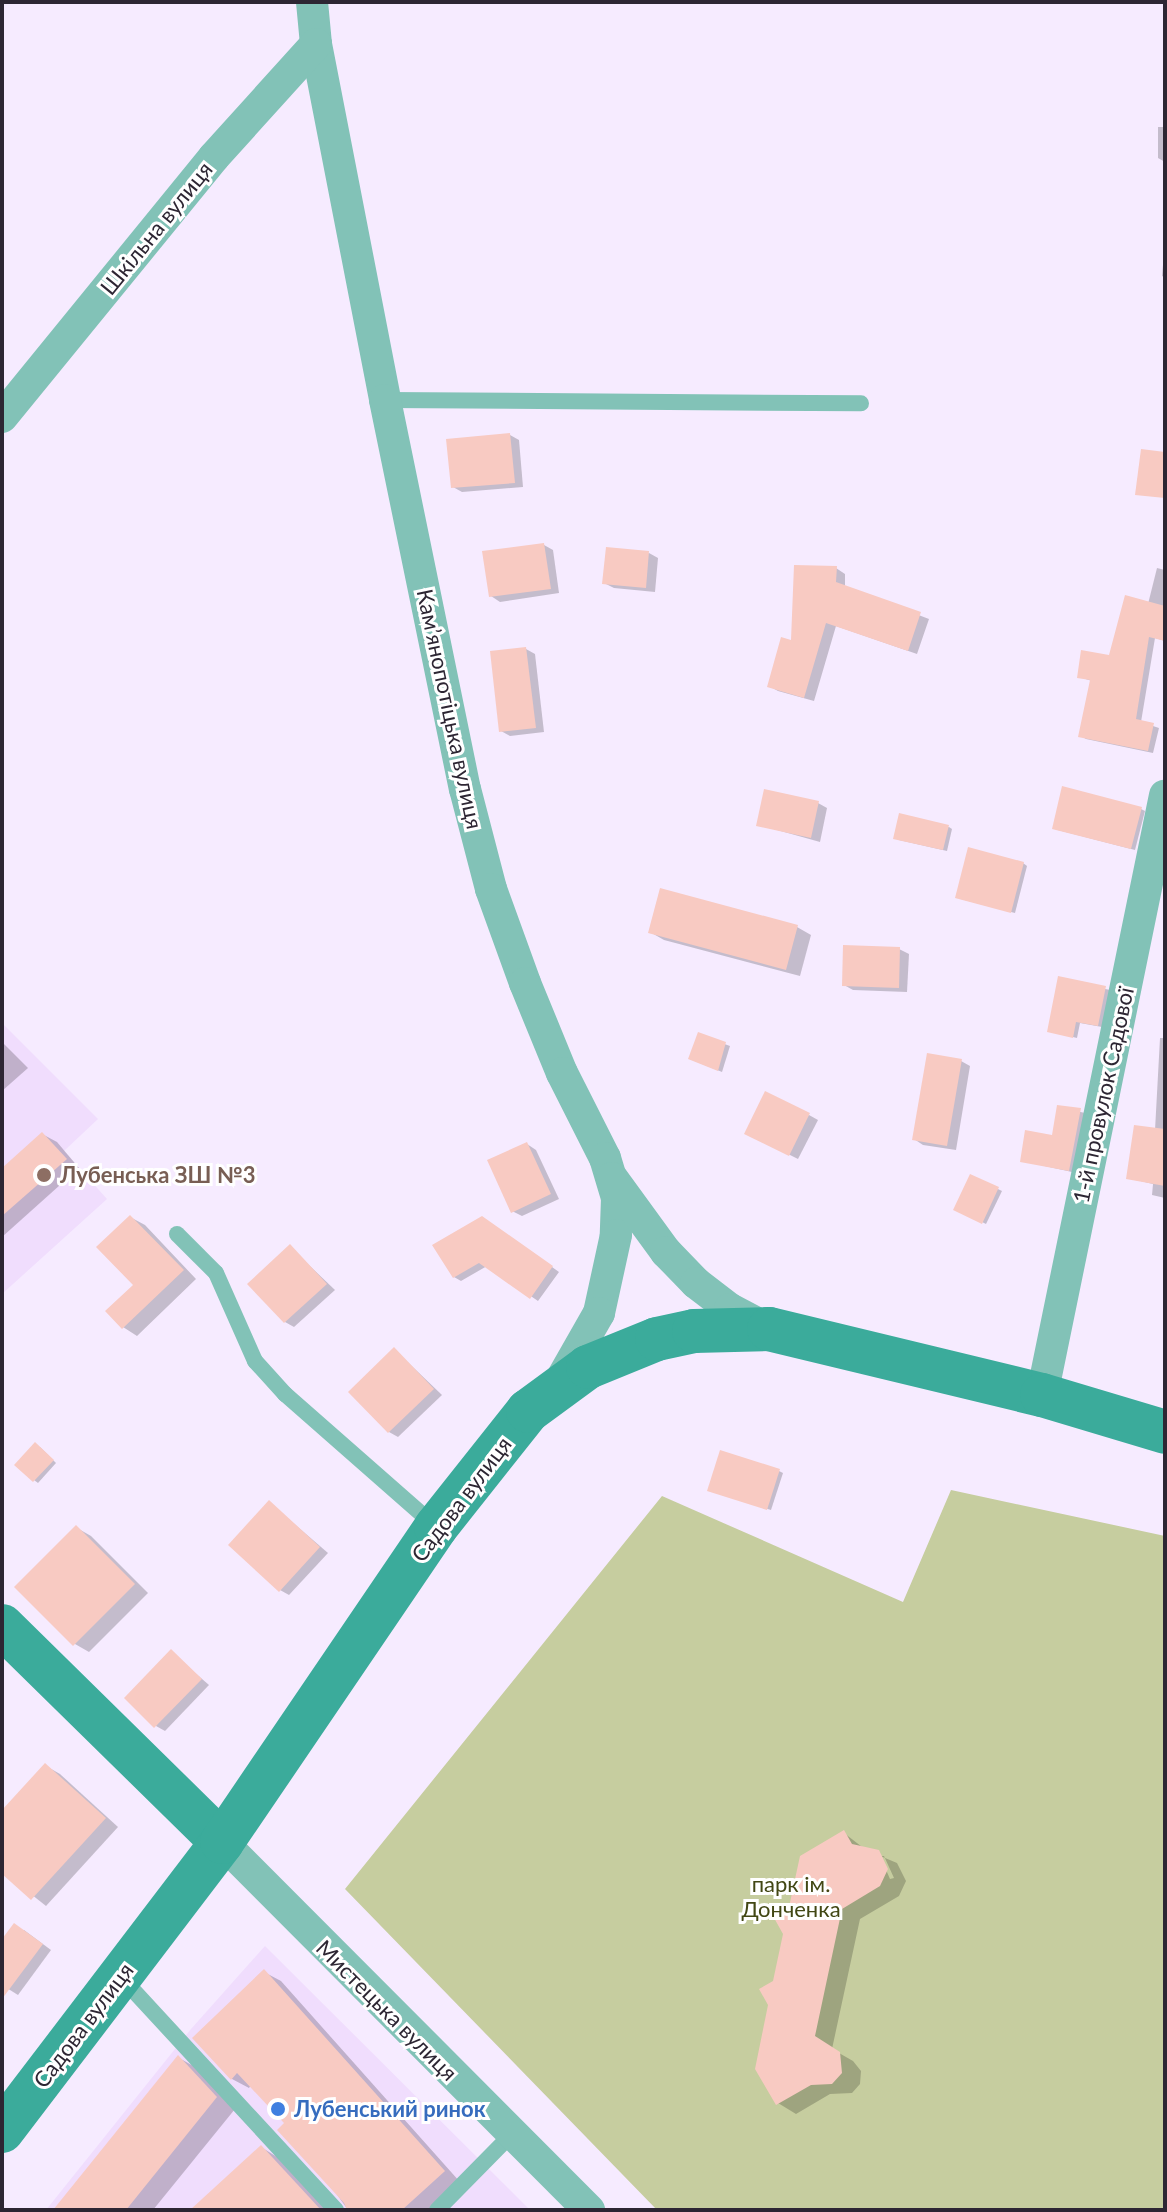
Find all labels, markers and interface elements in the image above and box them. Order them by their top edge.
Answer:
street label: Шкільна вулиця [94,156,218,300]
street label: Камʼянопотіцька вулиця [412,587,488,831]
street label: 1-й провулок Садової [1067,985,1139,1205]
place label: Лубенська ЗШ №3 [60,1162,255,1188]
marker: Лубенська ЗШ №3 [35,1166,53,1184]
street label: Садова вулиця [405,1431,517,1567]
park label: парк ім. Донченка [741,1870,841,1922]
street label: Мистецька вулиця [311,1934,463,2086]
street label: Садова вулиця [27,1957,139,2093]
place label: Лубенський ринок [294,2096,486,2122]
marker: Лубенський ринок [269,2100,287,2118]

